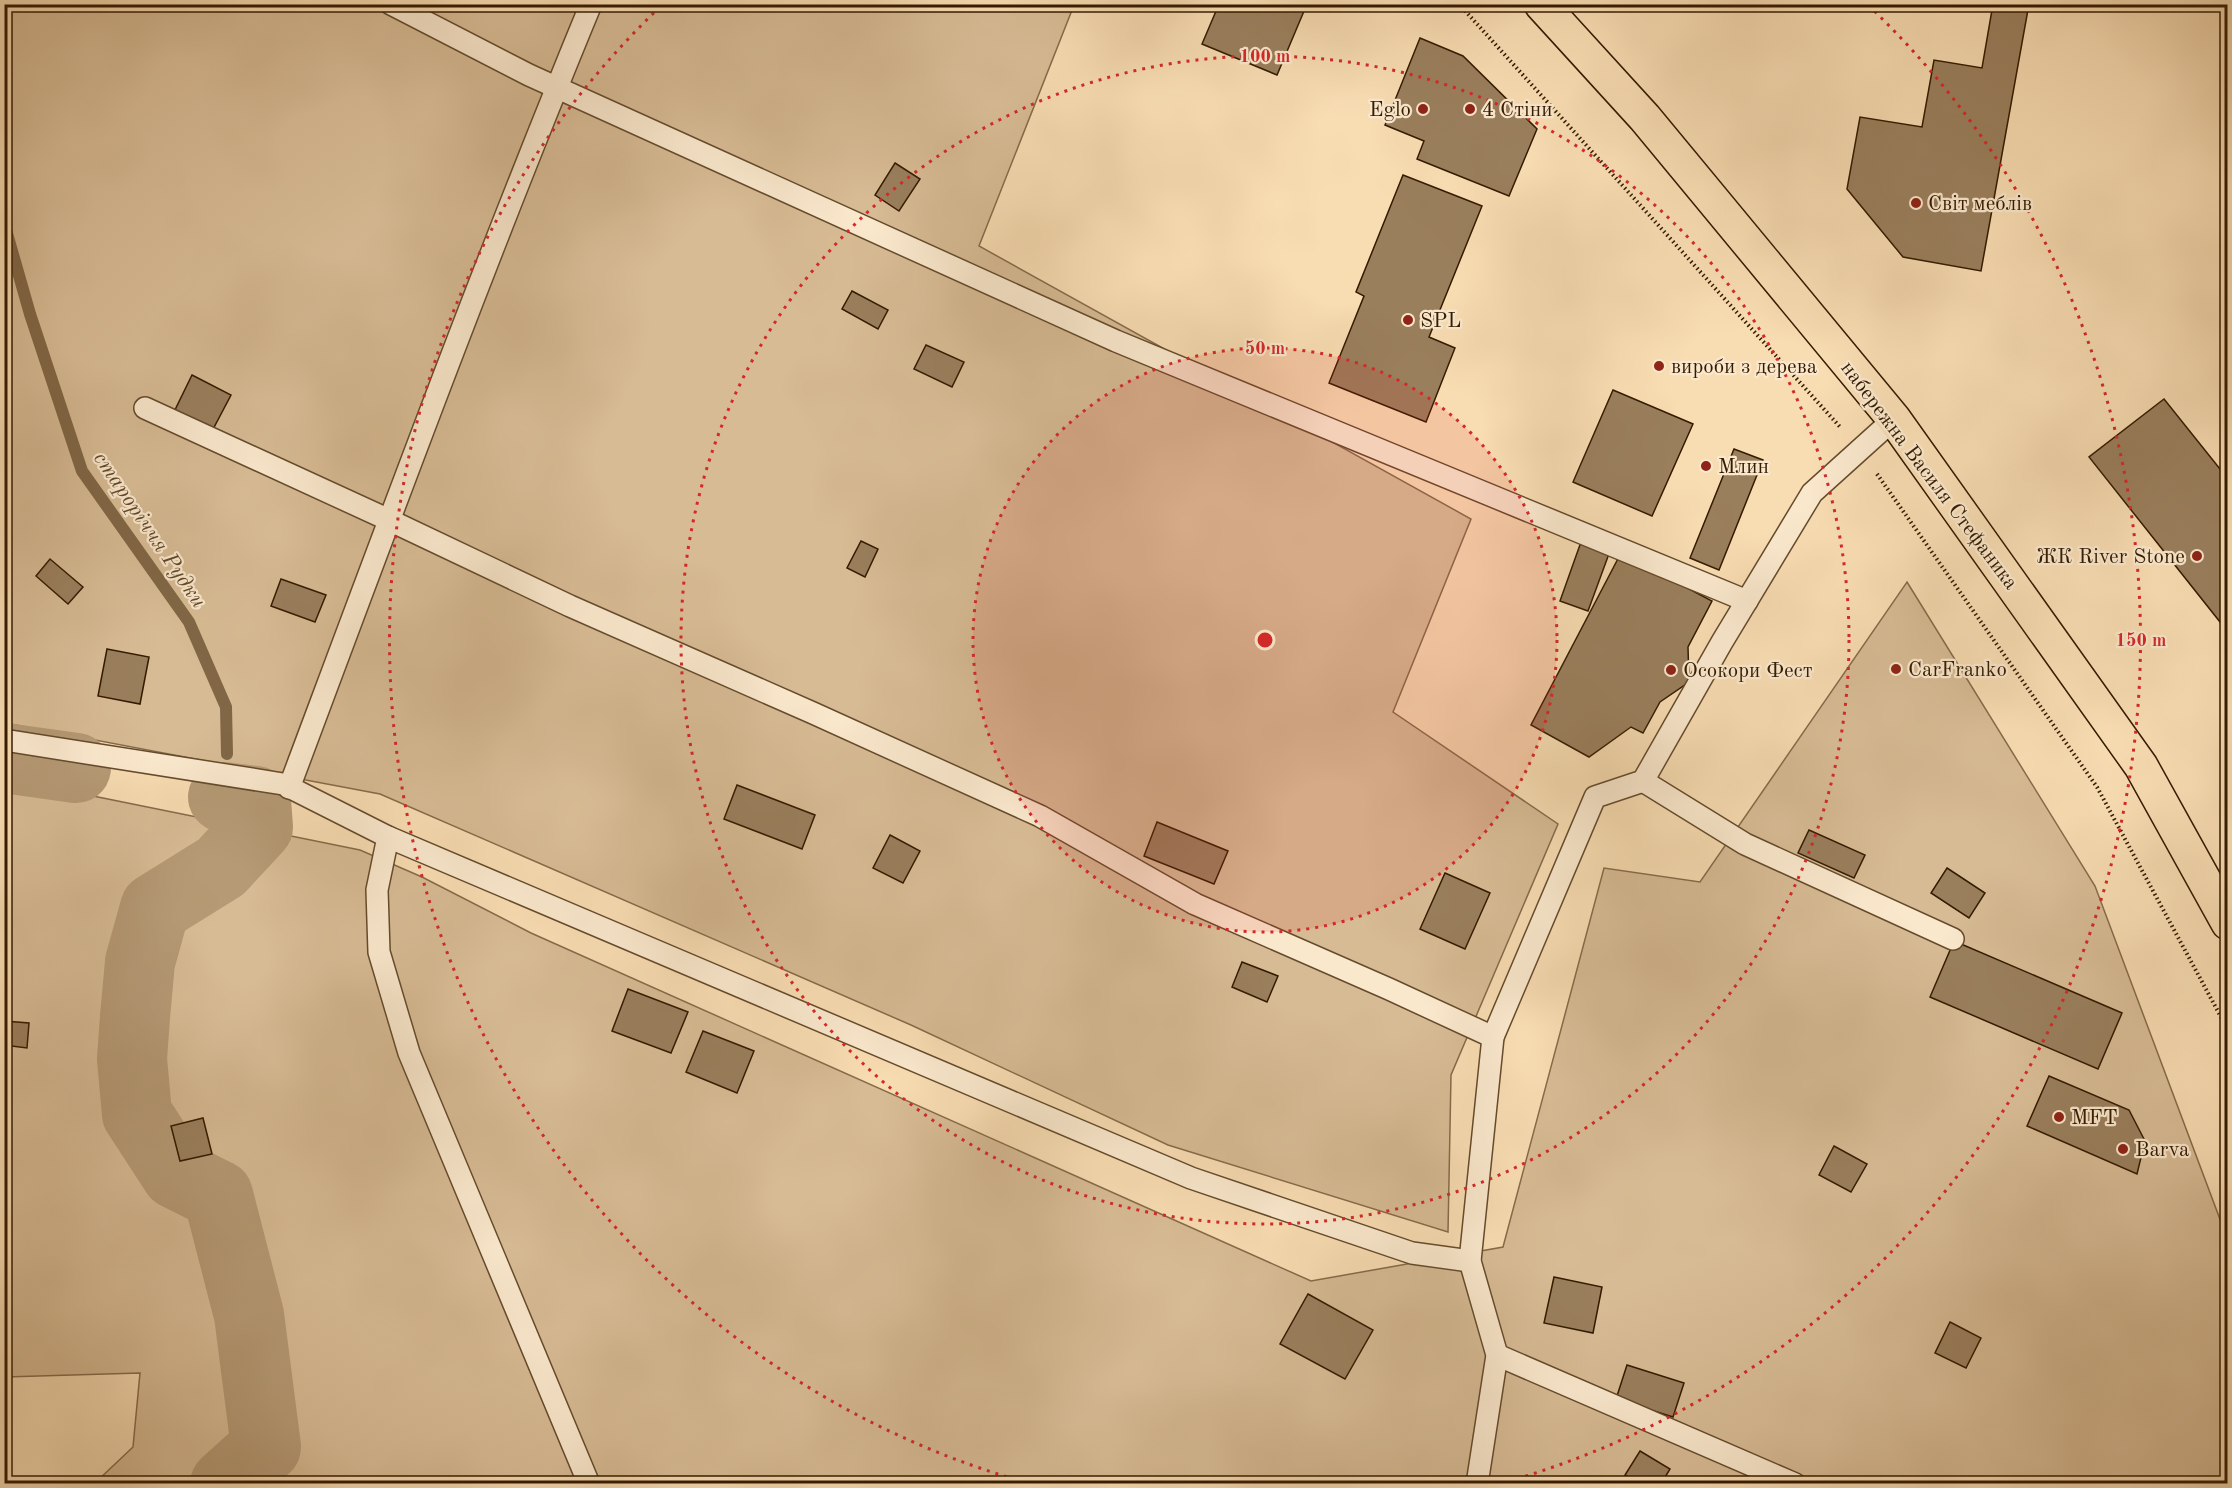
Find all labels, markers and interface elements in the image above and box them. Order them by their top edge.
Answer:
text: 100 m [1240,48,1290,66]
place label: Eglo [1369,100,1411,121]
place label: 4 Стіни [1482,100,1553,121]
marker: Eglo [1416,102,1430,116]
marker: 4 Стіни [1463,102,1477,116]
place label: Світ меблів [1928,194,2032,215]
marker: Світ меблів [1909,196,1923,210]
place label: SPL [1420,311,1461,332]
marker: SPL [1401,313,1415,327]
text: 50 m [1245,340,1285,358]
place label: вироби з дерева [1671,357,1817,378]
street label: набережна Василя Стефаника [1836,358,2021,594]
marker: вироби з дерева [1652,359,1666,373]
water label: староріччя Рудки [89,448,210,613]
place label: Млин [1718,457,1769,478]
marker: Млин [1699,459,1713,473]
place label: ЖК River Stone [2036,547,2185,568]
marker: ЖК River Stone [2190,549,2204,563]
centre of rings [1255,630,1275,650]
text: 150 m [2116,632,2166,650]
place label: CarFranko [1908,660,2007,681]
place label: Осокори Фест [1683,661,1813,682]
marker: CarFranko [1889,662,1903,676]
marker: Осокори Фест [1664,663,1678,677]
place label: MFT [2071,1108,2118,1129]
marker: MFT [2052,1110,2066,1124]
place label: Barva [2135,1140,2189,1161]
marker: Barva [2116,1142,2130,1156]

